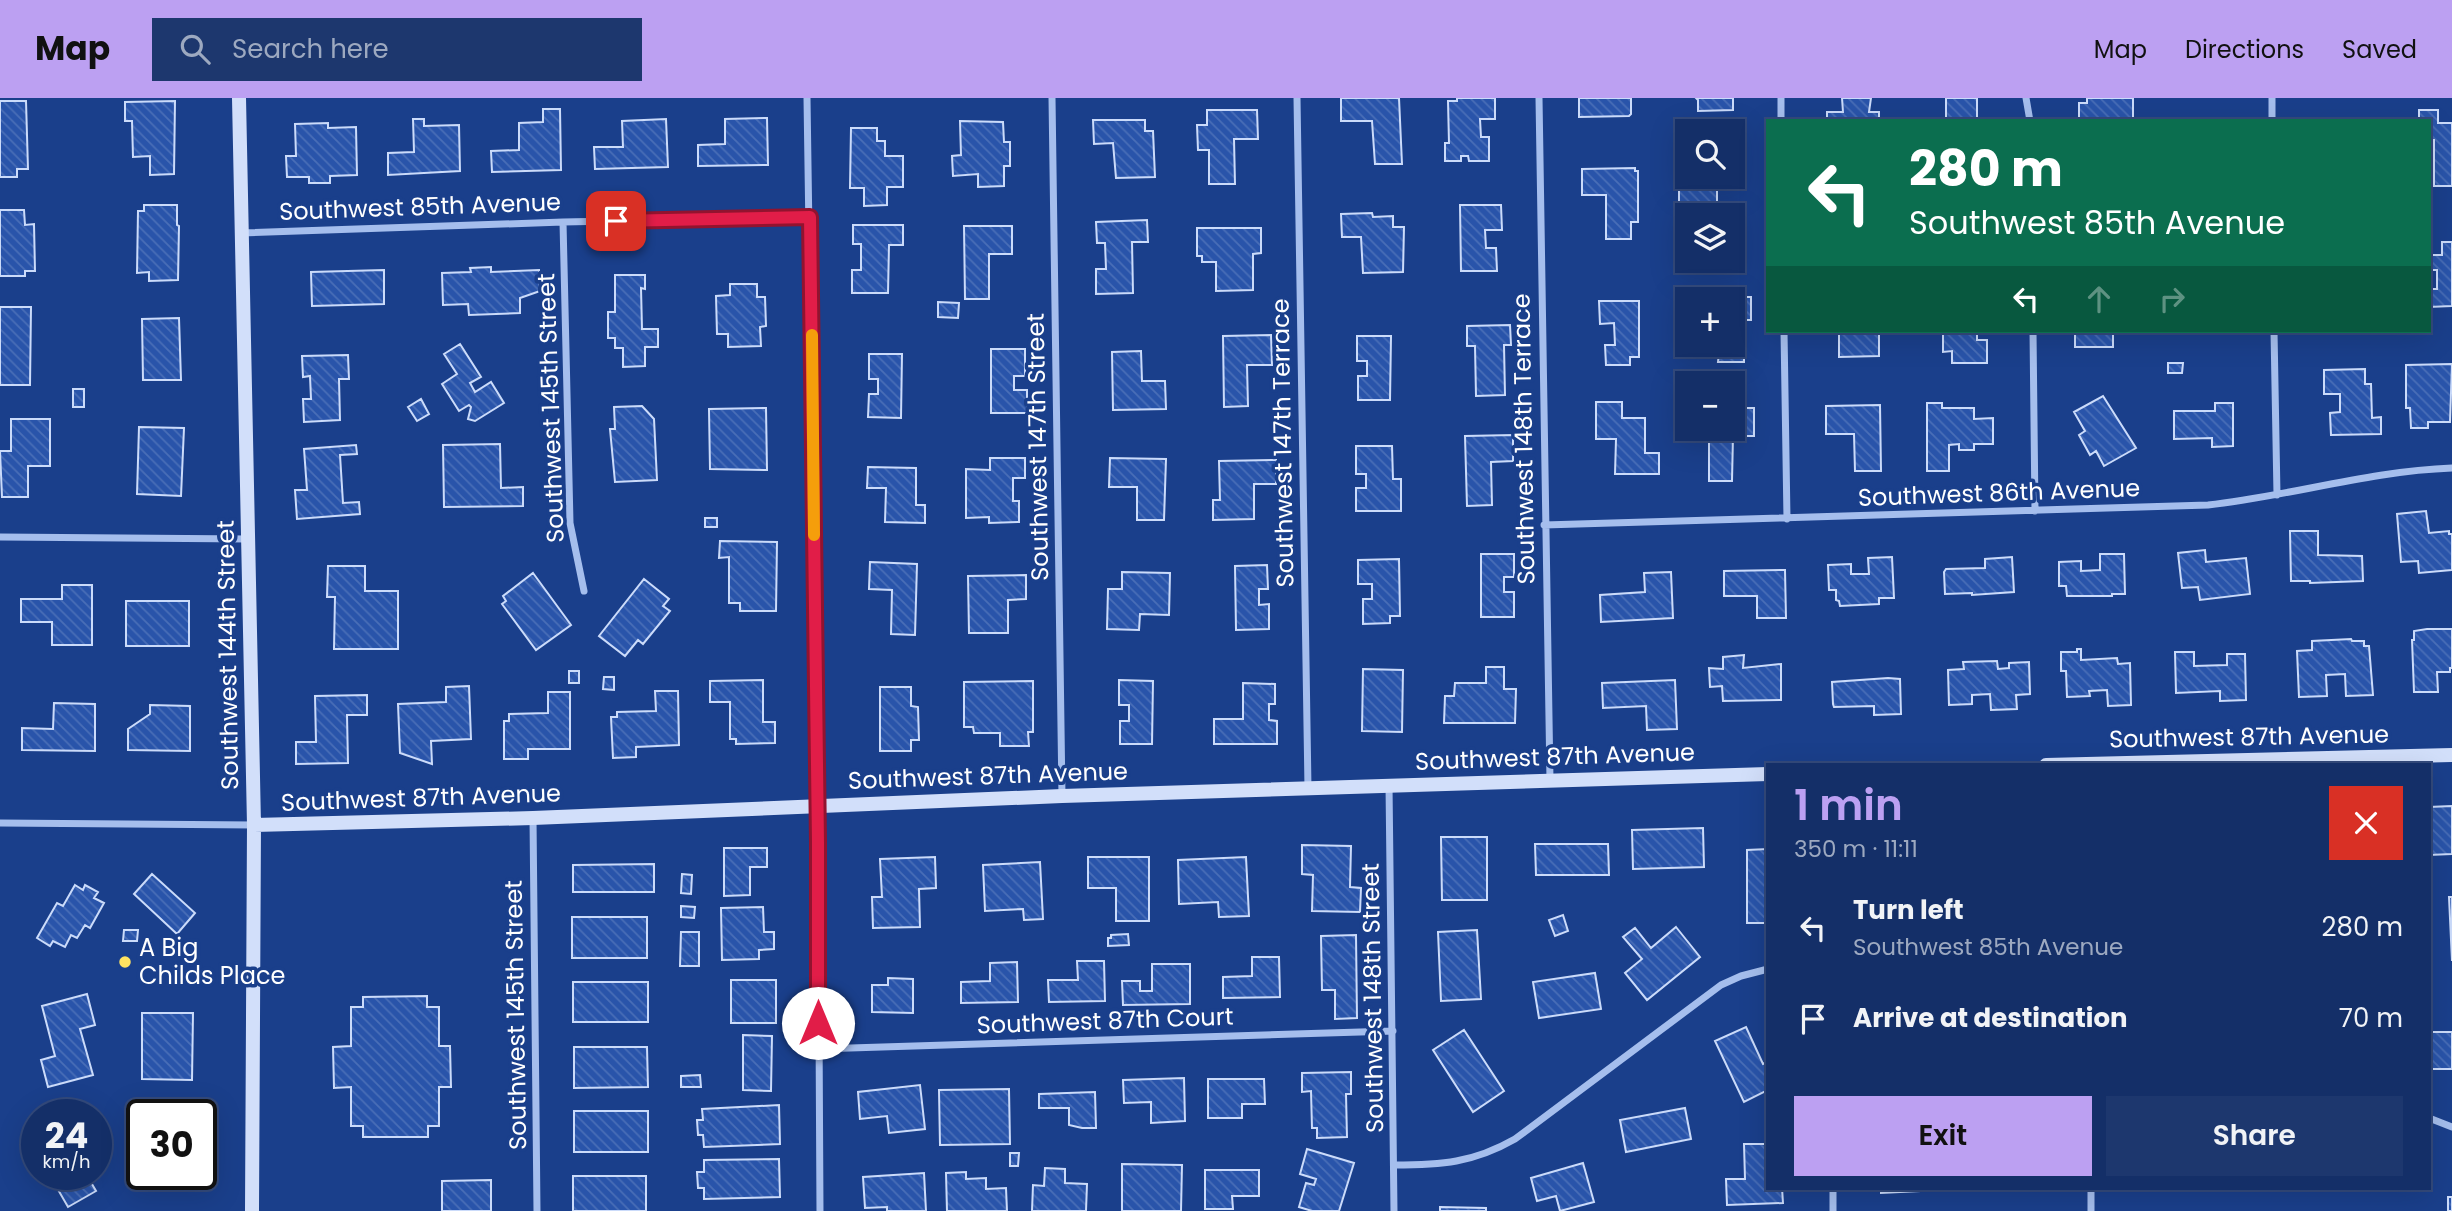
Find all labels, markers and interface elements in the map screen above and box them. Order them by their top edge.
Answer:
search box [152,18,642,81]
text: Map [35,25,110,72]
icon: search [176,30,214,68]
text: Search here [232,31,389,67]
text: Map [2094,33,2147,66]
text: Directions [2185,33,2304,66]
text: Saved [2342,33,2417,66]
map controls [1675,119,1745,441]
button: search [1675,119,1745,189]
text: 280 m [1909,135,2063,203]
icon: left [1794,147,1885,238]
street label: Southwest 85th Avenue [279,185,561,228]
pin [586,191,646,251]
text: Southwest 85th Avenue [1909,200,2285,245]
icon: arrive [597,202,635,240]
button: layers [1675,203,1745,273]
street label: Southwest 145th Street [529,273,572,543]
icon: left [2007,280,2045,318]
icon: ahead [2080,280,2118,318]
icon: right [2153,280,2191,318]
button: + [1675,287,1745,357]
street label: Southwest 148th Terrace [1504,293,1543,585]
street label: Southwest 147th Terrace [1263,298,1302,588]
street label: Southwest 147th Street [1019,313,1056,581]
button: − [1675,371,1745,441]
street label: Southwest 86th Avenue [1857,471,2141,514]
street label: Southwest 144th Street [209,520,246,790]
street label: Southwest 87th Avenue [2109,718,2389,755]
street label: Southwest 87th Avenue [1414,735,1695,778]
street label: Southwest 87th Avenue [847,754,1128,797]
street label: Southwest 87th Avenue [280,776,561,819]
text: 1 min [1794,776,1903,835]
button: close [2329,786,2403,860]
text: 350 m · 11:11 [1794,833,1918,865]
street label: Southwest 148th Street [1354,863,1391,1133]
street label: Southwest 145th Street [497,880,534,1150]
text: Turn left [1853,892,1964,928]
icon: left [1794,909,1832,947]
text: 280 m [2322,909,2403,945]
place label: A Big Childs Place [139,931,285,992]
text: Southwest 85th Avenue [1853,931,2123,963]
marker: A Big Childs Place [117,954,133,970]
position arrow [781,986,855,1060]
street label: Southwest 87th Court [976,1000,1234,1041]
icon: arrive [1794,1000,1832,1038]
text: Arrive at destination [1853,1000,2128,1036]
text: 70 m [2339,1000,2403,1036]
button: Exit [1794,1096,2092,1176]
button: Share [2106,1096,2403,1176]
speed limit sign: 30 [126,1099,217,1190]
text: 24 [45,1111,88,1160]
text: km/h [43,1149,90,1174]

